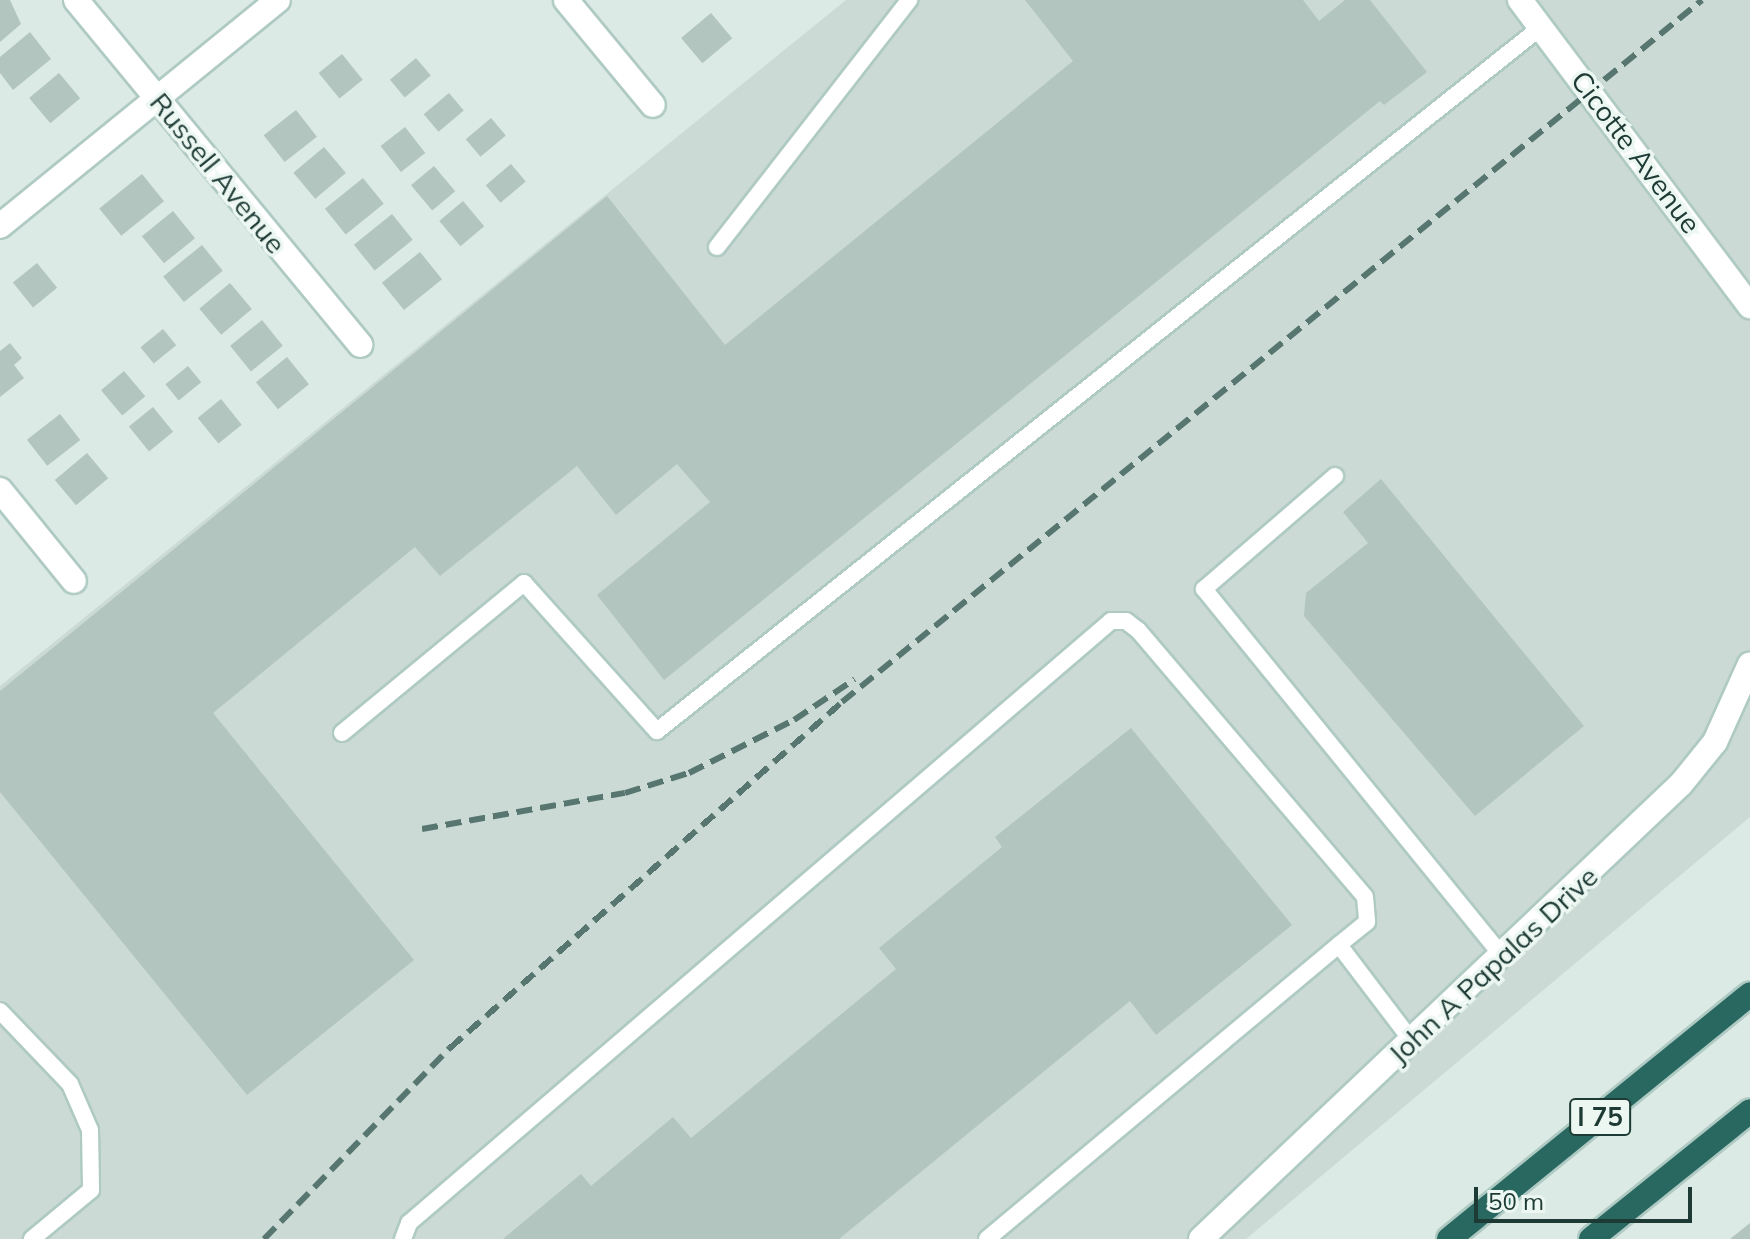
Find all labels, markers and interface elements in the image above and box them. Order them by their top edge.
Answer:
street label: Cicotte Avenue [1564,64,1708,240]
street label: Russell Avenue [143,86,293,260]
street label: John A Papalas Drive [1382,859,1604,1071]
road number: I 75 [1568,1095,1632,1139]
scale bar [1478,1171,1696,1221]
text: 50 m [1488,1186,1544,1216]

